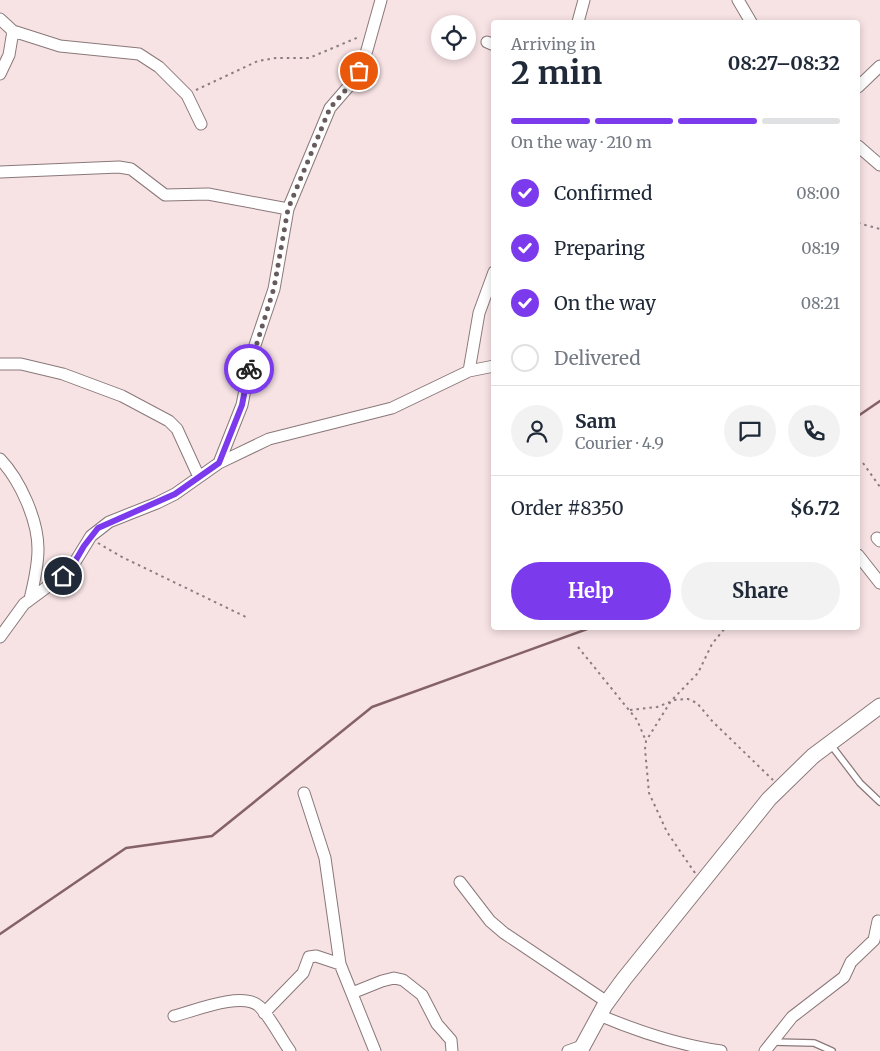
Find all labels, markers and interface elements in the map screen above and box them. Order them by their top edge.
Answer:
map controls [431,15,476,60]
button: locate [431,15,476,60]
text: Arriving in [511,34,596,54]
pin [338,50,380,92]
text: 08:27–08:32 [728,51,840,75]
text: 2 min [511,53,602,93]
icon: bag [345,57,373,85]
text: On the way · 210 m [511,132,652,152]
icon: check [511,179,539,207]
text: Confirmed [554,181,652,205]
text: 08:00 [796,183,840,203]
icon: check [511,234,539,262]
text: Preparing [554,236,645,260]
text: 08:19 [801,238,840,258]
icon: check [511,289,539,317]
text: On the way [554,291,656,315]
text: 08:21 [801,293,840,313]
courier [224,344,274,394]
text: Delivered [554,346,641,370]
icon: bike [235,355,263,383]
button: person [511,405,563,457]
button: chat [724,405,776,457]
button: phone [788,405,840,457]
text: Sam [575,409,616,433]
text: Courier · 4.9 [575,433,664,453]
text: Order #8350 [511,496,624,520]
text: $6.72 [790,496,840,520]
pin [42,555,84,597]
icon: home [49,562,77,590]
button: Help [511,562,671,620]
button: Share [681,562,840,620]

